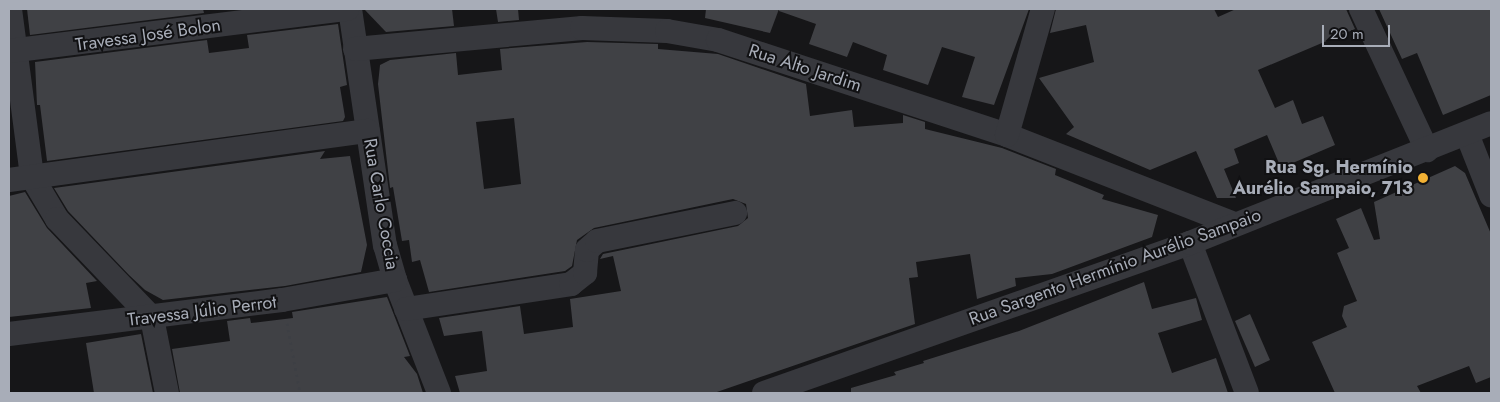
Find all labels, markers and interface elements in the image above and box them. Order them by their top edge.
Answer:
street label: Travessa José Bolon [74,14,222,56]
scale bar [1325,15,1392,47]
text: 20 m [1330,23,1364,45]
street label: Rua Alto Jardim [746,40,864,96]
street label: Rua Carlo Coccia [359,137,403,271]
place label: Rua Sg. Hermínio Aurélio Sampaio, 713 [1233,157,1413,200]
marker: Rua Sg. Hermínio Aurélio Sampaio, 713 [1417,172,1429,184]
street label: Rua Sargento Hermínio Aurélio Sampaio [966,204,1264,330]
street label: Travessa Júlio Perrot [126,291,278,331]

